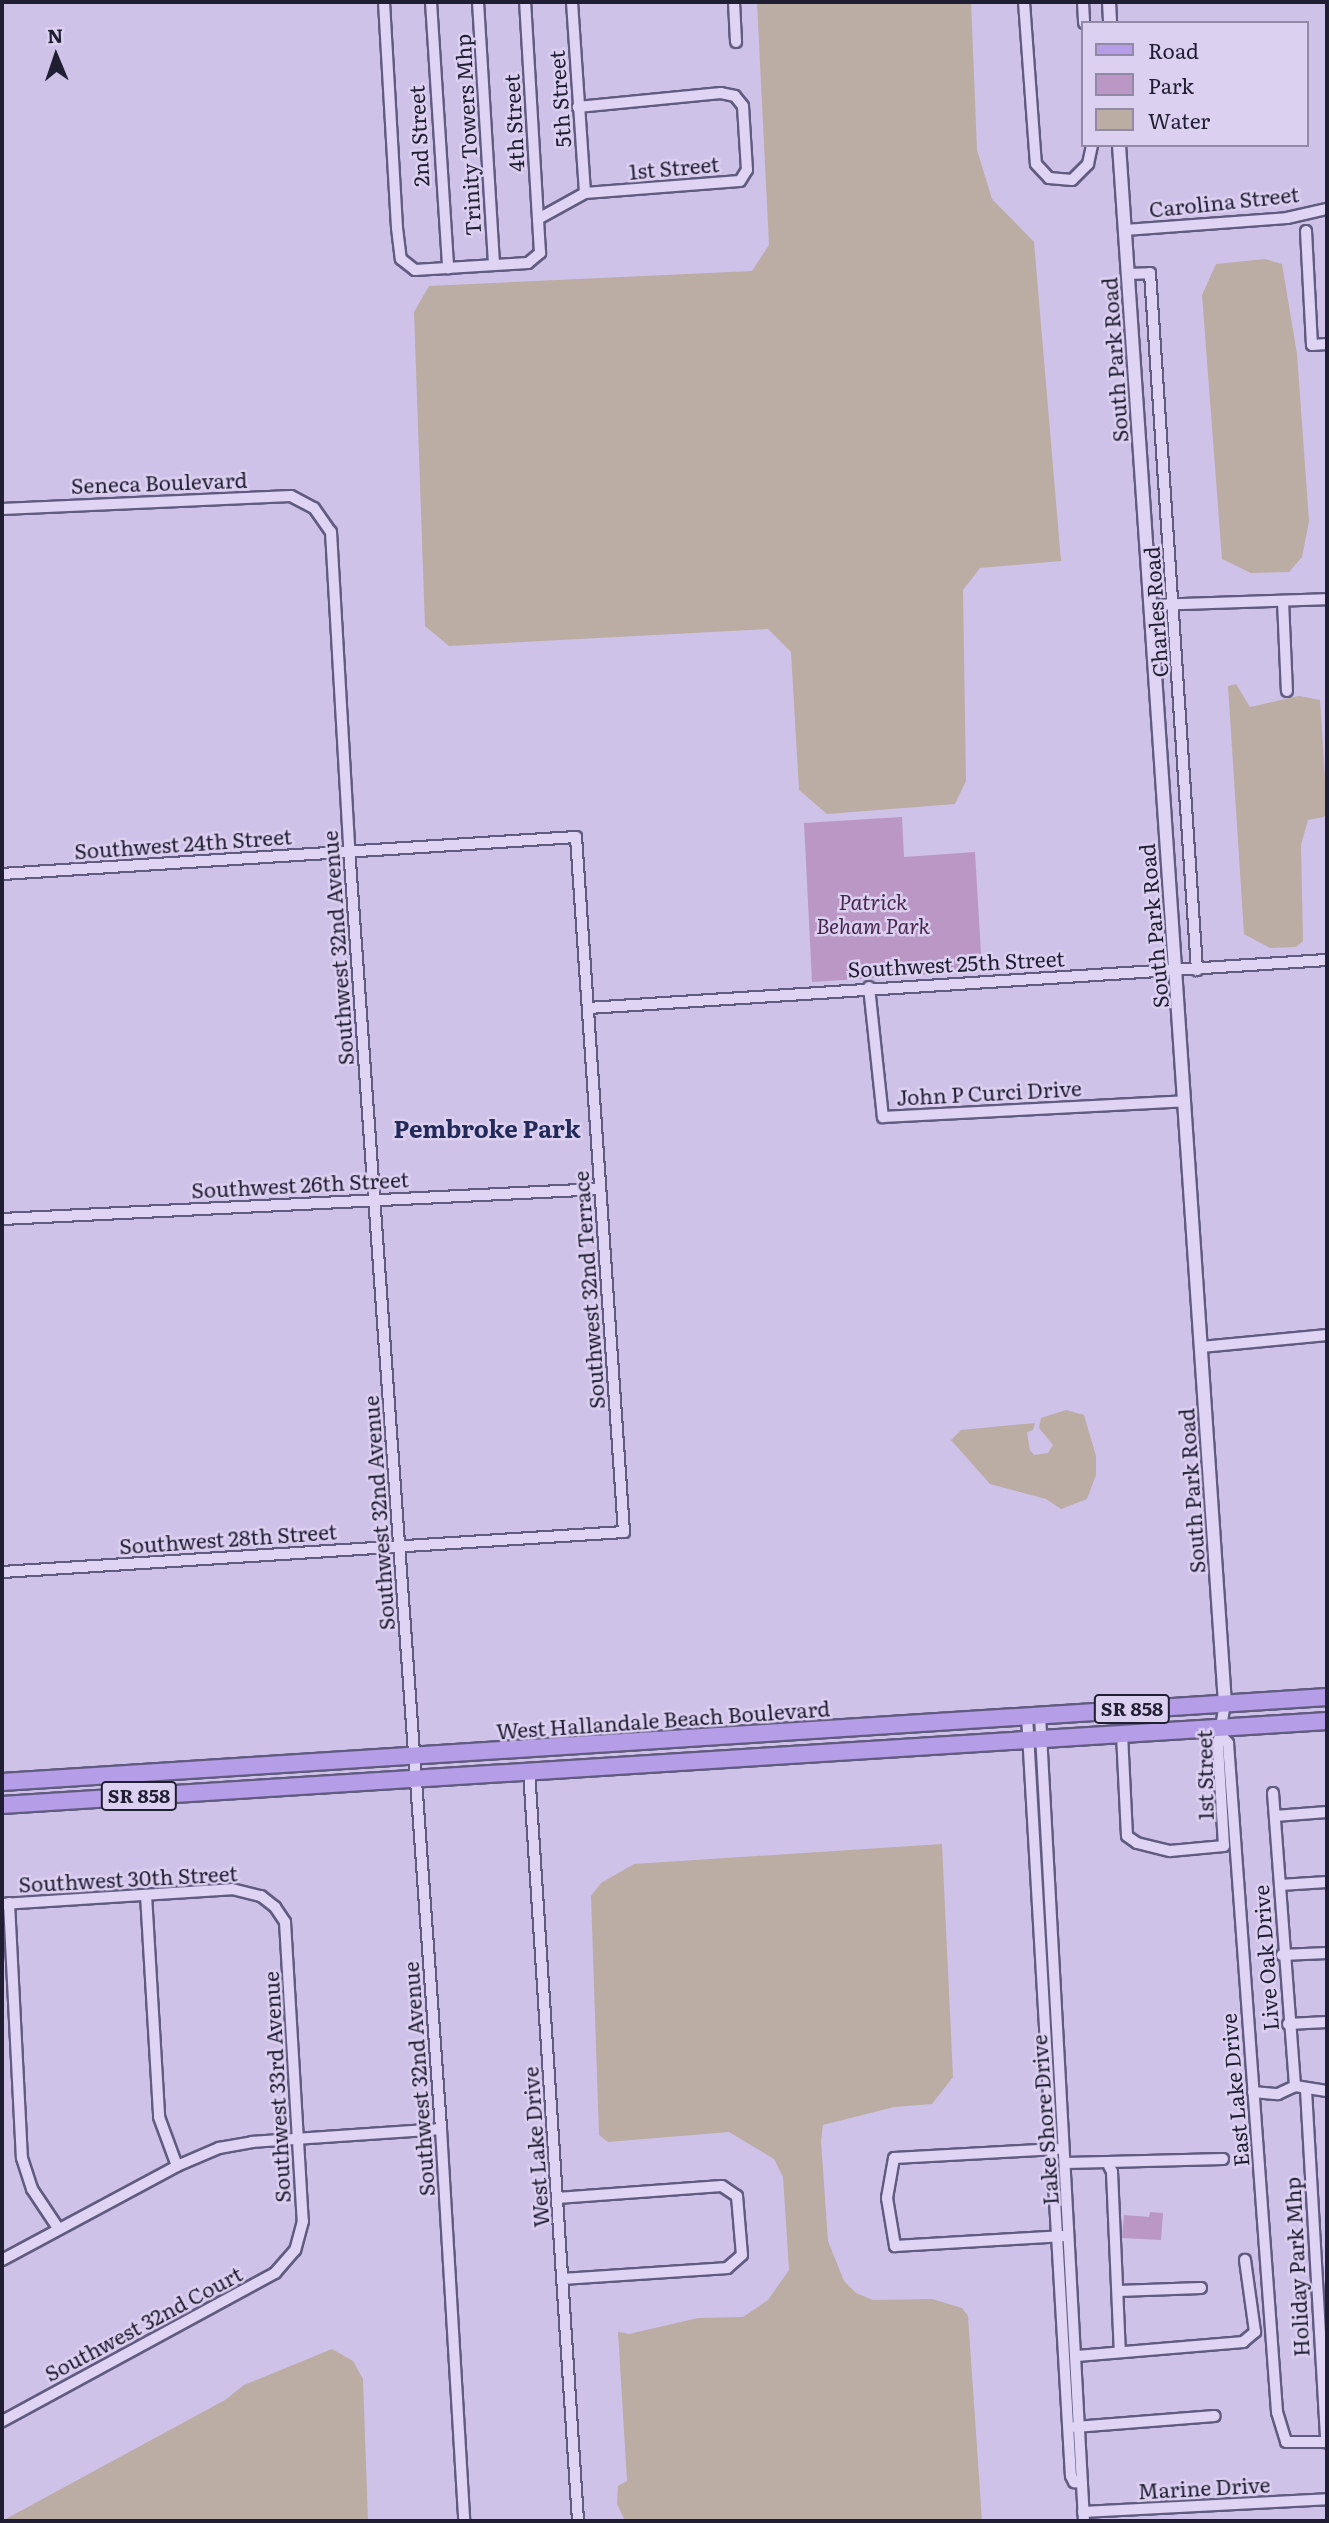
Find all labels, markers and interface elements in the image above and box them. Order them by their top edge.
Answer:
north arrow [21,21,91,91]
text: N [47,21,64,49]
legend [1080,21,1308,147]
street label: Trinity Towers Mhp [449,33,485,237]
text: Road [1148,34,1199,65]
street label: 5th Street [543,50,575,148]
text: Park [1148,69,1194,100]
street label: 4th Street [498,73,528,173]
street label: 2nd Street [403,85,433,187]
text: Water [1148,104,1210,135]
street label: 1st Street [628,151,720,183]
street label: Carolina Street [1148,181,1300,221]
street label: South Park Road [1096,277,1132,443]
street label: Seneca Boulevard [70,466,248,498]
street label: Charles Road [1138,546,1172,678]
street label: Southwest 24th Street [73,823,293,863]
street label: Southwest 32nd Avenue [316,830,358,1066]
street label: South Park Road [1133,843,1173,1009]
park label: Patrick Beham Park [816,888,930,938]
street label: Southwest 25th Street [847,945,1065,981]
street label: John P Curci Drive [896,1075,1082,1109]
district label: Pembroke Park [393,1114,581,1142]
street label: Southwest 26th Street [191,1166,409,1202]
street label: Southwest 32nd Terrace [567,1170,609,1410]
street label: Southwest 32nd Avenue [357,1395,399,1631]
street label: South Park Road [1173,1408,1209,1574]
street label: Southwest 28th Street [118,1518,338,1558]
road number: SR 858 [1094,1694,1170,1724]
street label: West Hallandale Beach Boulevard [495,1695,831,1743]
street label: 1st Street [1191,1729,1217,1821]
road number: SR 858 [100,1780,178,1812]
street label: Southwest 30th Street [18,1860,238,1896]
street label: Live Oak Drive [1247,1884,1283,2032]
street label: Southwest 32nd Avenue [397,1961,439,2197]
street label: Southwest 33rd Avenue [257,1970,295,2204]
street label: East Lake Drive [1215,2012,1253,2168]
street label: Lake Shore Drive [1025,2034,1063,2206]
street label: West Lake Drive [517,2066,553,2228]
street label: Holiday Park Mhp [1279,2176,1313,2358]
street label: Southwest 32nd Court [40,2260,246,2386]
street label: Marine Drive [1137,2471,1271,2503]

